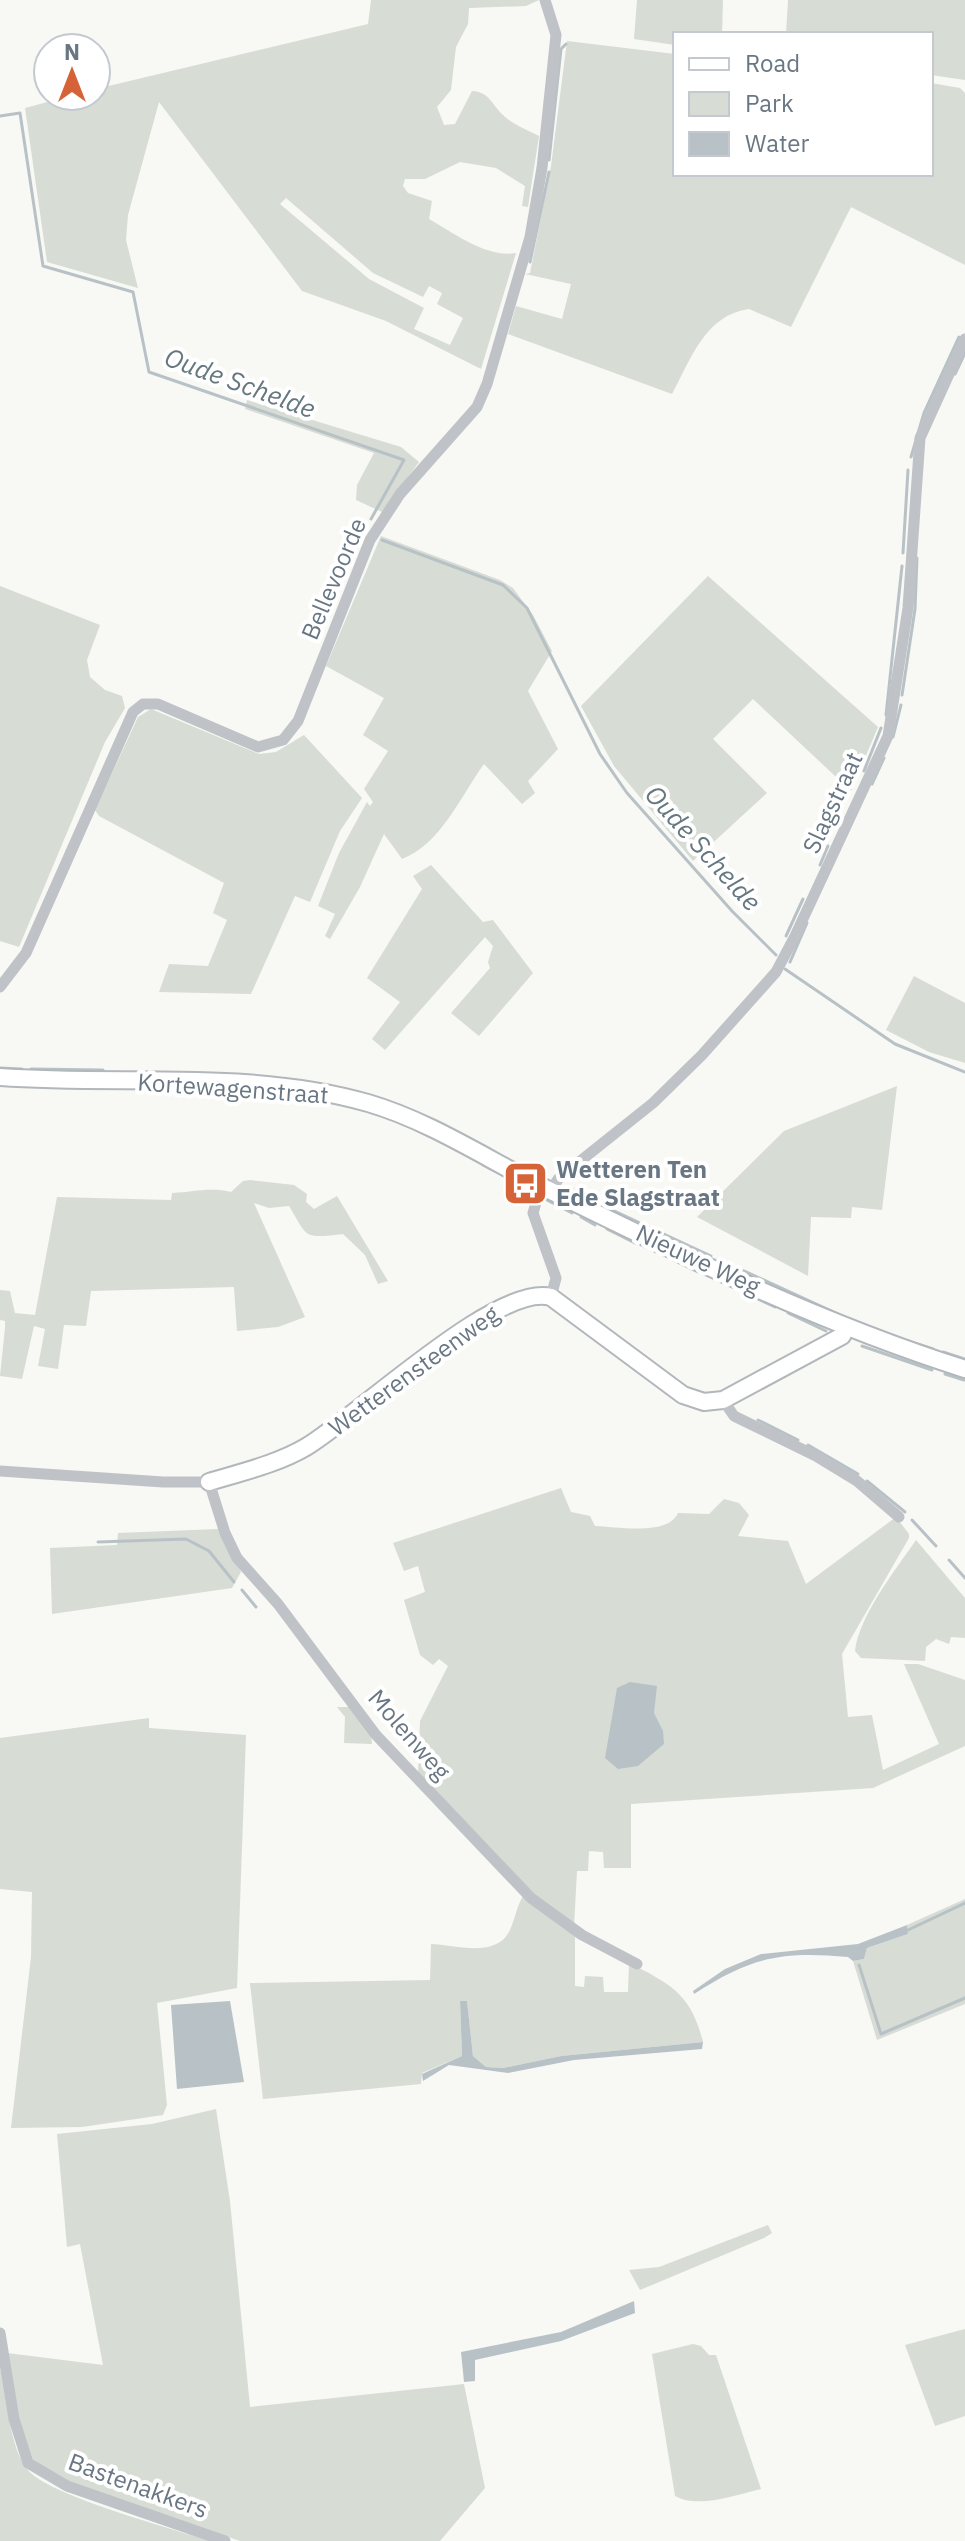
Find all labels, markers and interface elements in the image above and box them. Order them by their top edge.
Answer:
north arrow [32,32,112,112]
legend [673,32,933,176]
text: N [64,37,80,66]
text: Road [745,47,800,79]
text: Park [745,87,794,119]
text: Water [745,127,809,159]
water label: Oude Schelde [160,339,320,425]
street label: Bellevoorde [293,513,373,644]
street label: Slagstraat [795,747,870,859]
water label: Oude Schelde [638,777,769,917]
street label: Kortewagenstraat [136,1065,330,1111]
place label: Wetteren Ten Ede Slagstraat [556,1153,720,1213]
bus stop icon: Wetteren Ten Ede Slagstraat [501,1160,549,1208]
street label: Nieuwe Weg [631,1216,766,1302]
street label: Wetterensteenweg [322,1297,505,1443]
street label: Molenweg [361,1682,458,1787]
street label: Bastenakkers [64,2445,213,2525]

